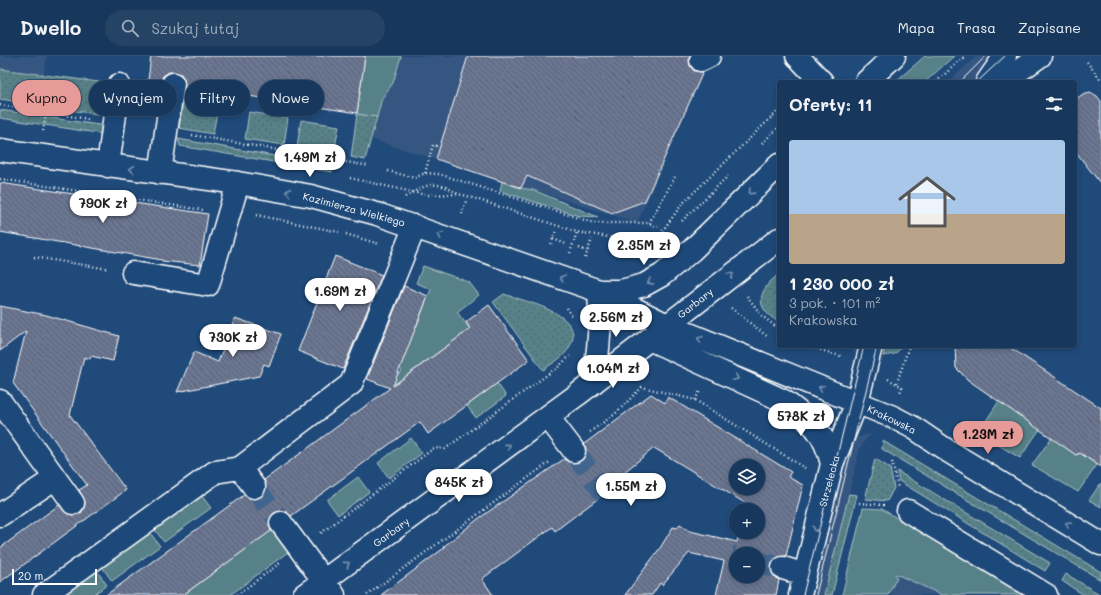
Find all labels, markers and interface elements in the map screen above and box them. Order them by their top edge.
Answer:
search box [105,10,385,46]
text: Dwello [20,15,81,40]
icon: search [119,17,141,39]
text: Szukaj tutaj [151,18,239,38]
text: Mapa [898,18,935,37]
text: Trasa [957,18,996,37]
text: Zapisane [1018,18,1081,37]
chip: Kupno [12,80,81,116]
chip: Wynajem [89,80,177,116]
chip: Filtry [185,80,250,116]
chip: Nowe [258,80,324,116]
text: Oferty: 11 [789,93,872,115]
icon: filters [1043,93,1065,115]
pin: 1.49M zł [269,144,351,178]
text: 1.49M zł [283,148,337,165]
one-way arrow [129,165,135,174]
icon: home [891,166,963,238]
one-way arrow [748,187,756,195]
one-way arrow [285,188,291,197]
street label: Kazimierza Wielkiego [301,189,407,229]
pin: 790K zł [66,190,140,224]
text: 790K zł [79,194,127,211]
one-way arrow [436,231,443,240]
pin: 2.35M zł [603,232,685,266]
text: 2.35M zł [617,236,671,253]
one-way arrow [727,272,734,280]
text: 1 230 000 zł [789,272,894,294]
one-way arrow [559,274,566,283]
one-way arrow [647,277,654,285]
pin: 1.69M zł [299,278,381,312]
text: 1.69M zł [314,282,366,299]
street label: Garbary [674,285,716,321]
text: 3 pok. · 101 m² [789,294,880,311]
pin: 2.56M zł [575,304,657,338]
text: 2.56M zł [589,308,643,325]
text: Krakowska [789,311,858,328]
pin: 730K zł [196,324,270,358]
text: 730K zł [209,328,257,345]
one-way arrow [697,335,704,343]
pin: 1.04M zł [572,355,654,389]
text: 1.04M zł [586,359,640,376]
one-way arrow [731,373,739,381]
one-way arrow [817,384,824,392]
street label: Krakowska [865,401,919,437]
pin: 578K zł [764,403,838,437]
text: 578K zł [777,407,825,424]
pin: 1.23M zł [947,421,1029,455]
text: 1.23M zł [962,425,1014,442]
one-way arrow [504,444,511,451]
street label: Strzelecka [815,454,843,508]
map controls [729,459,765,583]
button: layers [729,459,765,495]
pin: 845K zł [422,469,496,503]
text: 845K zł [434,473,484,490]
pin: 1.55M zł [590,473,672,507]
text: 1.55M zł [605,477,657,494]
button: + [729,503,765,539]
street label: Garbary [370,514,412,550]
one-way arrow [1065,521,1072,528]
one-way arrow [813,526,821,532]
button: − [729,547,765,583]
one-way arrow [342,562,349,569]
scale bar [12,567,97,586]
text: 20 m [18,568,43,583]

